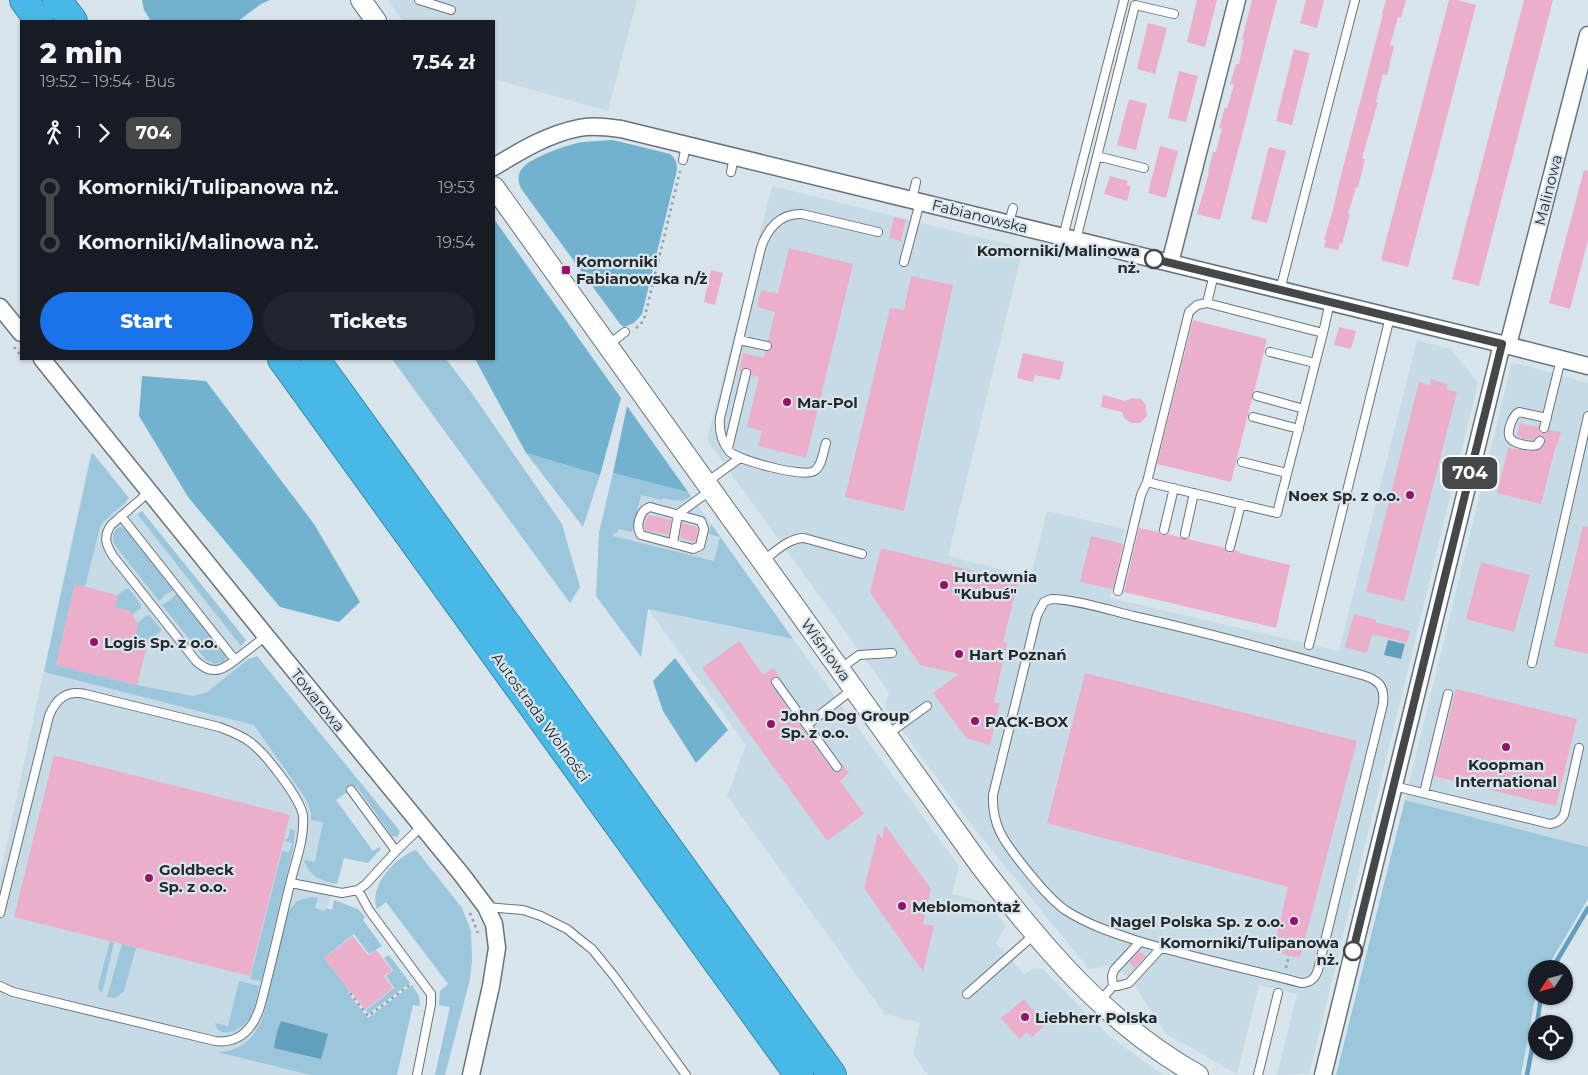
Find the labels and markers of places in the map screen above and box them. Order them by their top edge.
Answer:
place label: Komorniki/Malinowa nż. [977,241,1140,277]
marker: Komorniki/Malinowa nż. [1144,249,1164,269]
place label: Komorniki Fabianowska n/ż [576,252,707,288]
marker: Komorniki Fabianowska n/ż [560,264,572,276]
place label: Mar-Pol [797,393,858,412]
marker: Mar-Pol [781,396,793,408]
place label: Noex Sp. z o.o. [1288,486,1400,505]
marker: Noex Sp. z o.o. [1404,489,1416,501]
place label: Hurtownia "Kubuś" [954,567,1037,603]
marker: Hurtownia "Kubuś" [938,579,950,591]
place label: Logis Sp. z o.o. [104,633,218,652]
marker: Logis Sp. z o.o. [88,636,100,648]
place label: Hart Poznań [969,645,1067,664]
marker: Hart Poznań [953,648,965,660]
place label: John Dog Group Sp. z o.o. [780,706,909,742]
place label: PACK-BOX [985,712,1069,731]
marker: PACK-BOX [969,715,981,727]
marker: John Dog Group Sp. z o.o. [765,718,777,730]
marker: Koopman International [1500,741,1512,753]
place label: Koopman International [1455,755,1557,791]
place label: Goldbeck Sp. z o.o. [159,860,234,896]
marker: Goldbeck Sp. z o.o. [143,872,155,884]
place label: Meblomontaż [912,897,1020,916]
marker: Meblomontaż [896,900,908,912]
place label: Nagel Polska Sp. z o.o. [1110,912,1284,931]
marker: Nagel Polska Sp. z o.o. [1288,915,1300,927]
place label: Komorniki/Tulipanowa nż. [1160,933,1339,969]
marker: Komorniki/Tulipanowa nż. [1343,941,1363,961]
place label: Liebherr Polska [1035,1008,1157,1027]
marker: Liebherr Polska [1019,1011,1031,1023]

